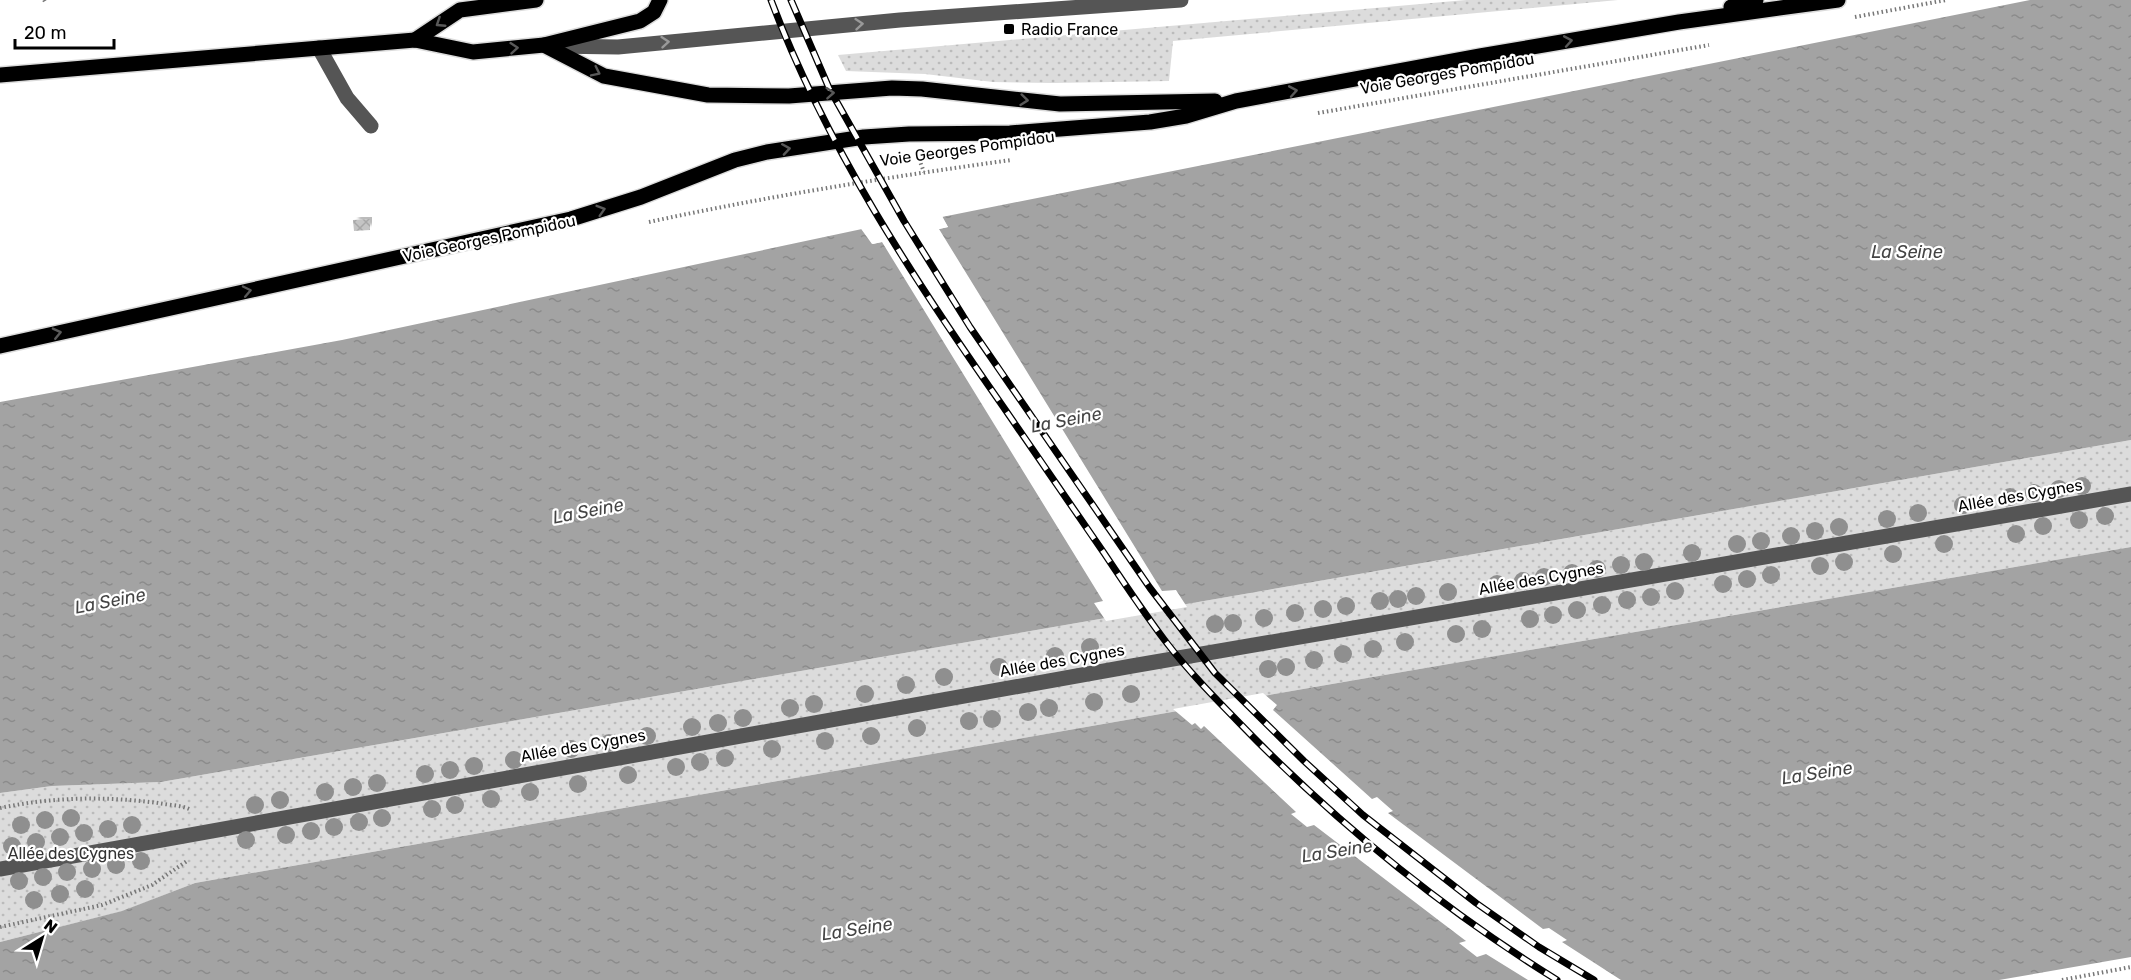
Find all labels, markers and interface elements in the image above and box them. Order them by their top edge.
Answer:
scale bar [15,12,114,50]
one-way arrow [436,16,447,27]
one-way arrow [854,18,864,31]
place label: Radio France [1021,20,1118,39]
text: 20 m [24,22,66,44]
marker: Radio France [1002,22,1016,36]
one-way arrow [660,36,669,49]
one-way arrow [1563,36,1572,48]
one-way arrow [509,42,518,55]
street label: Voie Georges Pompidou [1359,49,1536,98]
one-way arrow [589,65,600,76]
one-way arrow [1288,85,1298,97]
one-way arrow [825,87,834,100]
one-way arrow [1019,93,1029,106]
street label: Voie Georges Pompidou [878,127,1056,170]
one-way arrow [781,143,790,155]
one-way arrow [595,205,606,217]
street label: Voie Georges Pompidou [401,211,577,266]
water label: La Seine [1871,241,1943,263]
one-way arrow [242,285,252,298]
one-way arrow [52,327,62,340]
water label: La Seine [1029,402,1103,438]
street label: Allée des Cygnes [1956,475,2084,516]
water label: La Seine [551,493,625,529]
street label: Allée des Cygnes [1477,558,1605,599]
water label: La Seine [73,583,147,619]
street label: Allée des Cygnes [998,640,1126,681]
street label: Allée des Cygnes [519,725,647,766]
water label: La Seine [1780,757,1854,789]
water label: La Seine [1300,835,1374,867]
park label: Allée des Cygnes [8,844,134,863]
north arrow [12,908,72,968]
water label: La Seine [820,913,894,945]
text: N [40,915,61,937]

